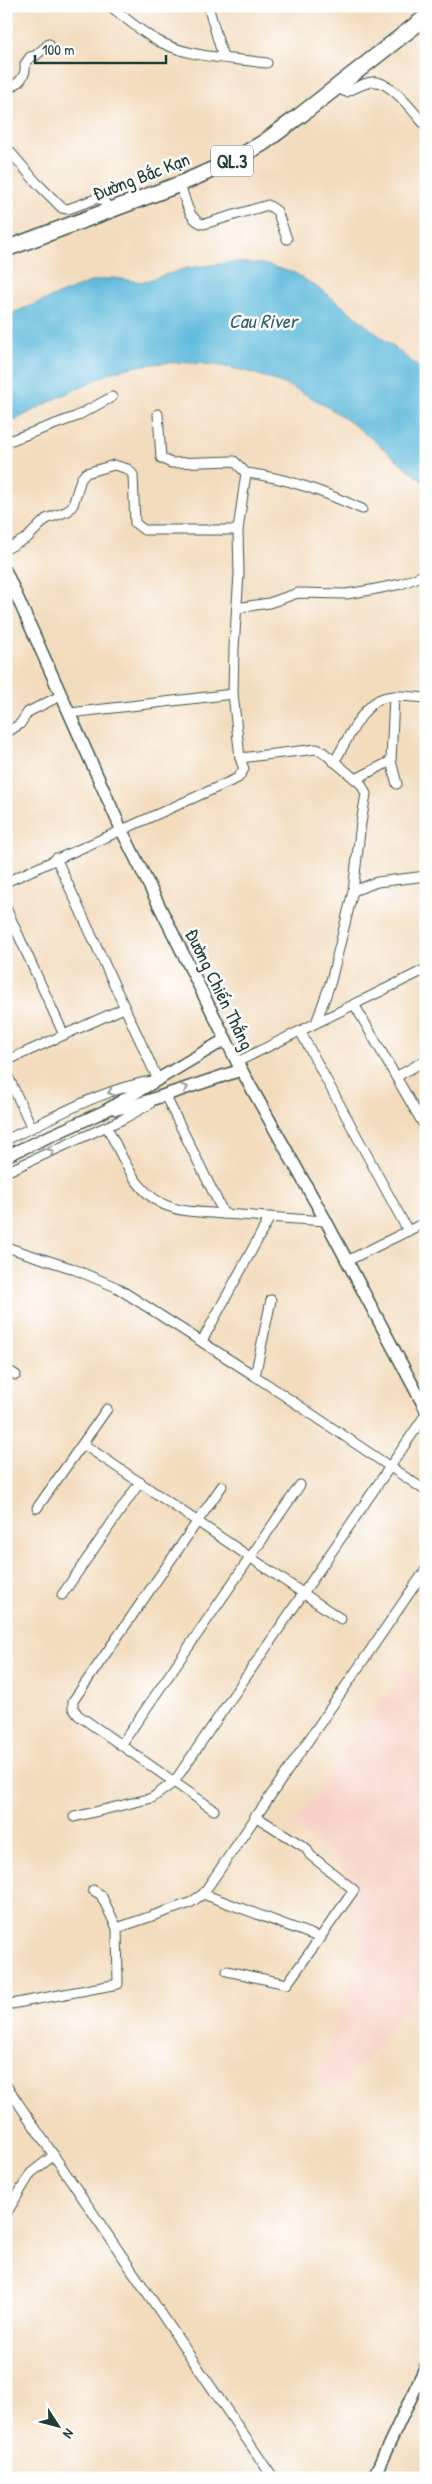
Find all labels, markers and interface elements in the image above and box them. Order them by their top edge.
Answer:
scale bar [35,32,166,64]
text: 100 m [42,39,75,60]
street label: Đường Bắc Kạn [89,146,193,206]
road number: QL.3 [211,146,253,177]
water label: Cau River [229,307,300,334]
street label: Đường Chiến Thắng [179,924,261,1054]
one-way arrow [180,1084,189,1094]
one-way arrow [107,1086,116,1097]
one-way arrow [46,1148,55,1159]
north arrow [32,2402,82,2452]
text: N [59,2425,79,2443]

